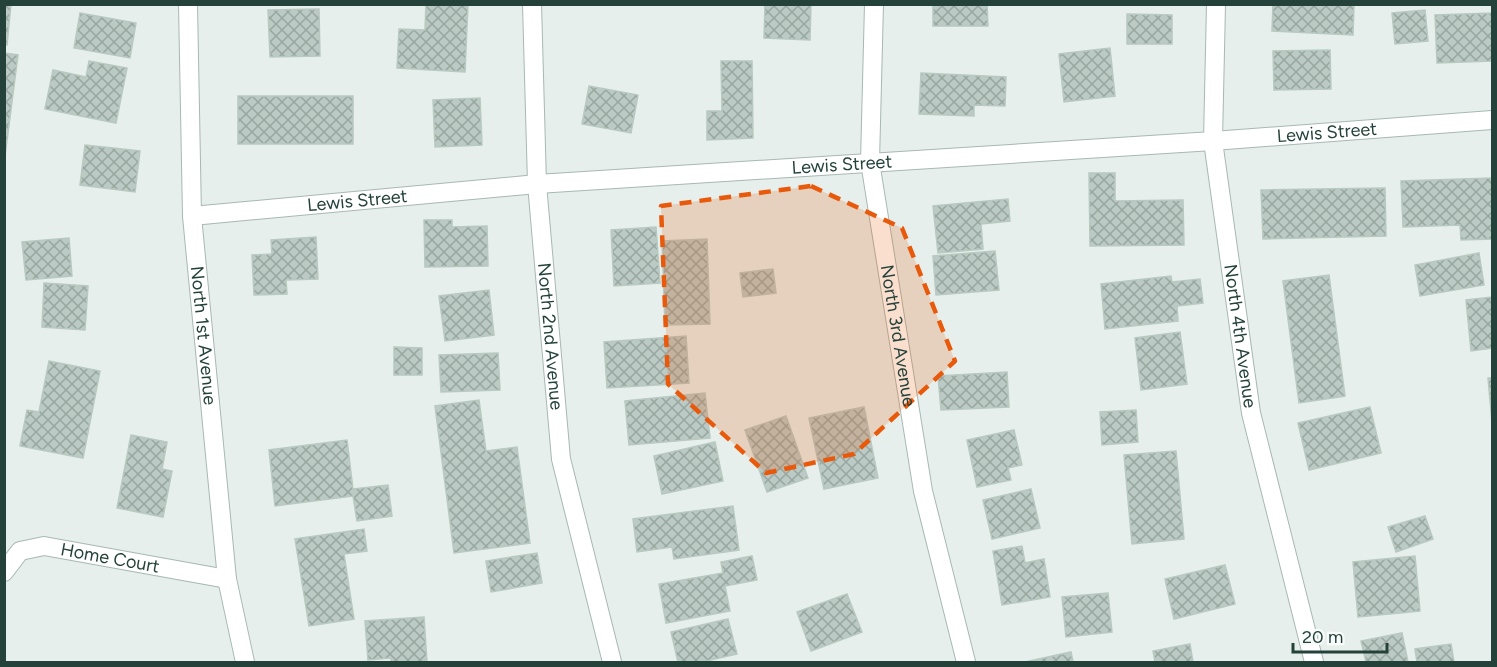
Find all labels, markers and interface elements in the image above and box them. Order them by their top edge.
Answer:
street label: Lewis Street [1276,118,1378,147]
street label: Lewis Street [791,150,893,179]
street label: Lewis Street [306,185,409,216]
street label: North 2nd Avenue [533,262,568,411]
street label: North 3rd Avenue [876,263,920,409]
street label: North 4th Avenue [1219,263,1261,410]
street label: North 1st Avenue [186,265,221,406]
street label: Home Court [59,538,161,578]
scale bar [1293,616,1388,654]
text: 20 m [1302,626,1343,648]

